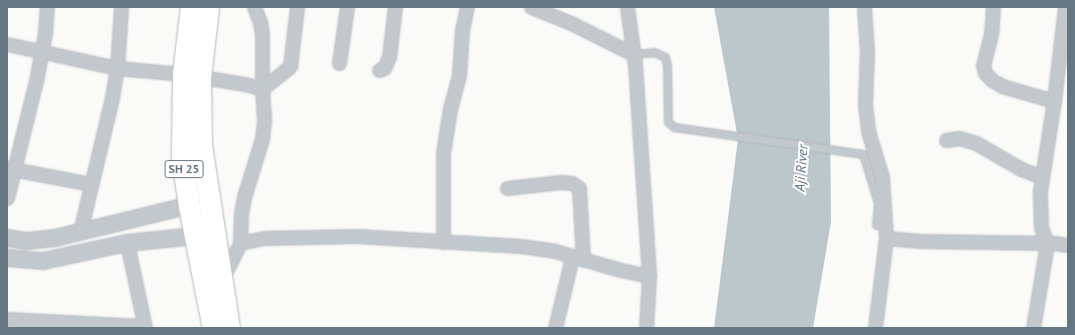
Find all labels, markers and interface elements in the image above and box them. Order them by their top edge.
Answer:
water label: Aji River [791,144,811,192]
road number: SH 25 [164,159,204,179]

